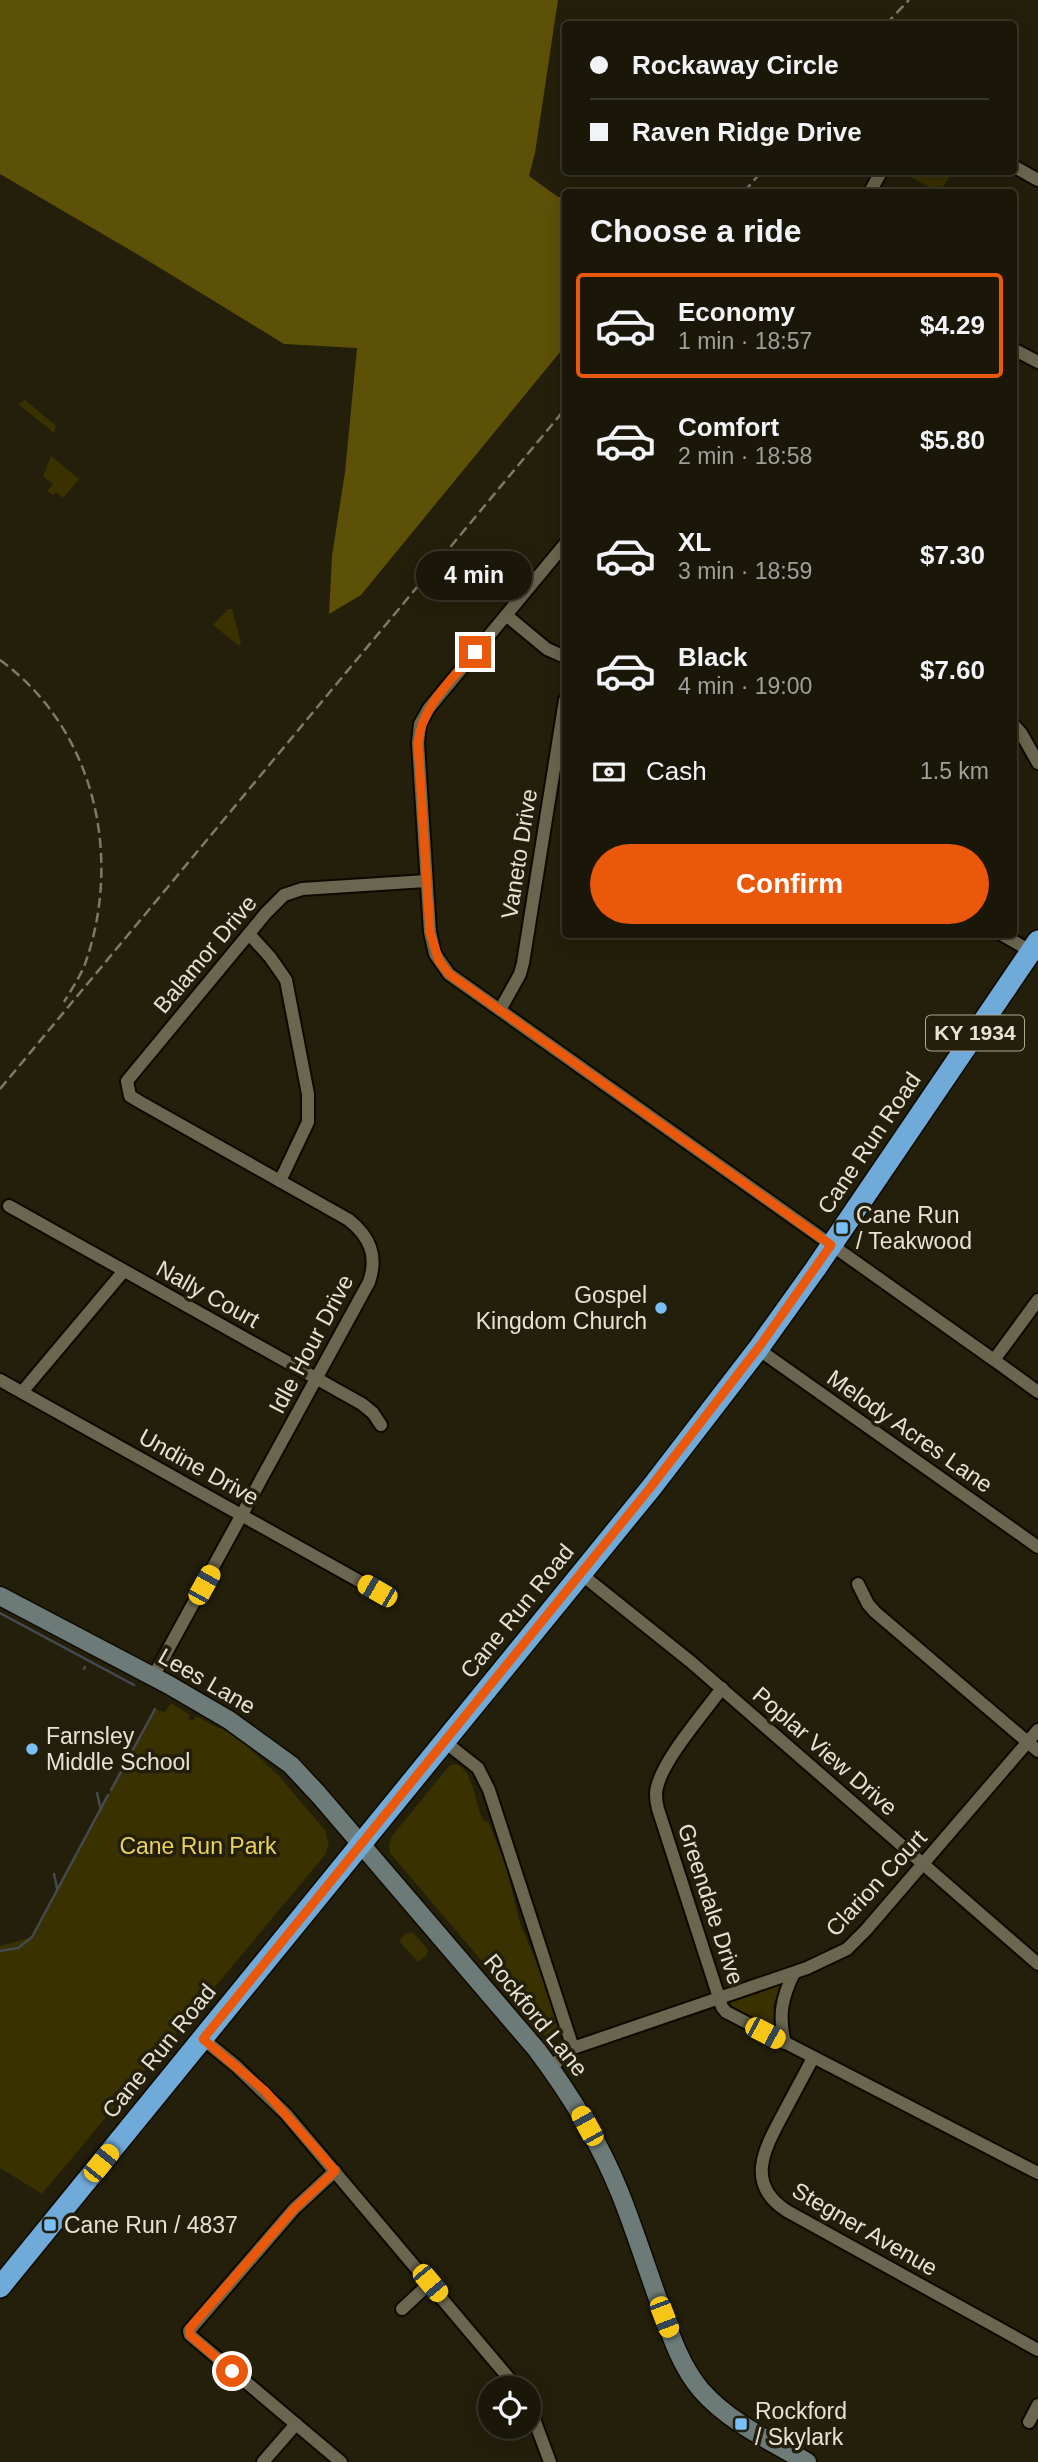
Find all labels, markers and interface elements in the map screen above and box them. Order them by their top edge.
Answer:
text: Rockaway Circle [632,50,839,80]
text: Raven Ridge Drive [632,117,862,147]
text: Choose a ride [590,213,802,249]
icon: car [594,294,657,357]
text: Economy [678,297,795,327]
text: $4.29 [920,310,985,340]
text: 1 min · 18:57 [678,328,812,354]
icon: car [594,409,657,472]
text: Comfort [678,412,779,442]
text: $5.80 [920,425,985,455]
text: 2 min · 18:58 [678,443,812,469]
icon: car [594,524,657,587]
text: XL [678,527,711,557]
text: $7.30 [920,540,985,570]
callout: 4 min [417,550,533,600]
text: 3 min · 18:59 [678,558,812,584]
text: 4 min [444,562,504,588]
route end [459,636,491,668]
icon: car [594,639,657,702]
text: Black [678,642,747,672]
text: $7.60 [920,655,985,685]
text: 4 min · 19:00 [678,673,812,699]
icon: cash [590,753,628,791]
text: Cash [646,756,707,786]
text: 1.5 km [920,758,989,784]
street label: Vaneto Drive [496,787,542,921]
button: Confirm [590,844,989,924]
street label: Balamor Drive [148,890,262,1018]
road number: KY 1934 [926,1016,1024,1050]
street label: Cane Run Road [812,1067,926,1219]
place label: Cane Run / Teakwood [856,1202,972,1254]
marker: Cane Run / Teakwood [834,1220,850,1236]
street label: Nally Court [152,1255,265,1333]
street label: Idle Hour Drive [264,1270,358,1418]
place label: Gospel Kingdom Church [476,1282,647,1334]
marker: Gospel Kingdom Church [653,1300,669,1316]
street label: Melody Acres Lane [822,1364,998,1498]
street label: Undine Drive [135,1423,263,1511]
street label: Cane Run Road [455,1539,579,1683]
car [185,1562,224,1608]
car [354,1571,401,1611]
street label: Lees Lane [154,1643,260,1719]
street label: Poplar View Drive [748,1681,902,1821]
place label: Farnsley Middle School [46,1723,190,1775]
marker: Farnsley Middle School [24,1741,40,1757]
street label: Greendale Drive [673,1820,749,1988]
street label: Clarion Court [820,1824,932,1941]
park label: Cane Run Park [119,1833,277,1859]
street label: Rockford Lane [479,1949,593,2081]
street label: Cane Run Road [97,1979,221,2123]
car [742,2014,789,2052]
car [568,2103,607,2149]
car [80,2140,123,2186]
street label: Stegner Avenue [788,2177,942,2281]
place label: Cane Run / 4837 [64,2212,238,2238]
marker: Cane Run / 4837 [42,2217,58,2233]
car [409,2260,452,2306]
car [647,2294,682,2340]
route start [216,2355,248,2387]
map controls [478,2376,541,2439]
button: locate [478,2376,541,2439]
place label: Rockford / Skylark [755,2398,847,2450]
marker: Rockford / Skylark [733,2416,749,2432]

